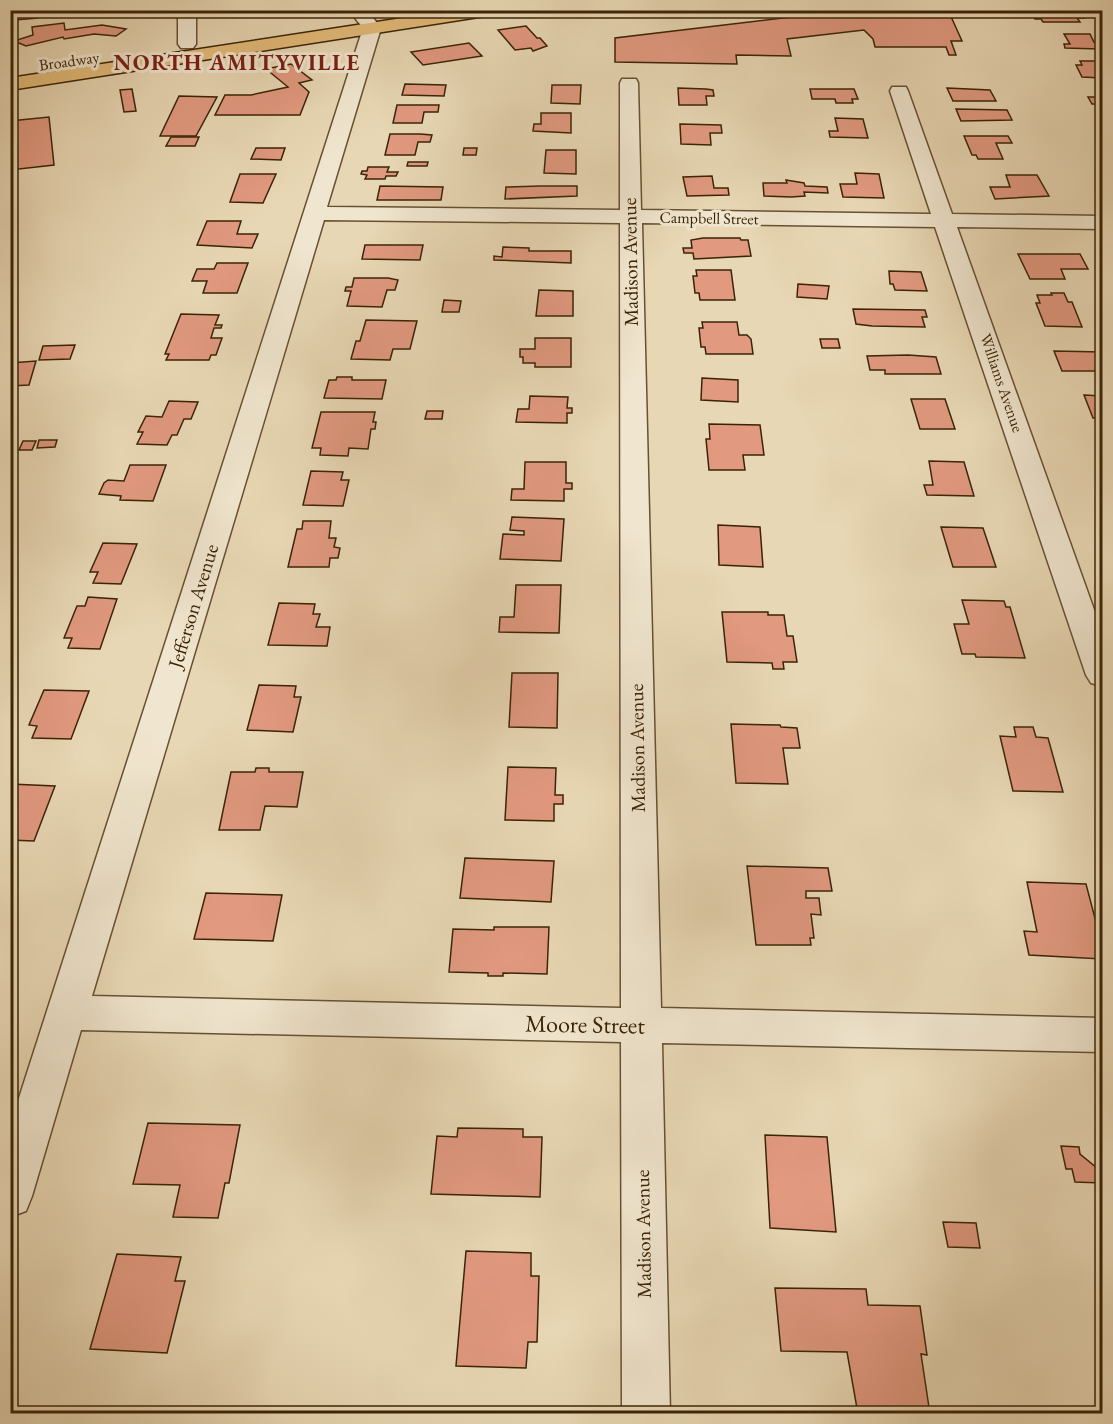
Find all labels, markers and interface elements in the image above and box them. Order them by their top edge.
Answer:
street label: Broadway [37,46,102,76]
district label: NORTH AMITYVILLE [113,48,361,77]
street label: Madison Avenue [616,197,644,327]
street label: Campbell Street [659,207,759,229]
street label: Williams Avenue [975,331,1029,435]
street label: Jefferson Avenue [161,541,224,673]
street label: Madison Avenue [623,683,651,813]
street label: Moore Street [525,1007,646,1041]
street label: Madison Avenue [629,1169,657,1299]

